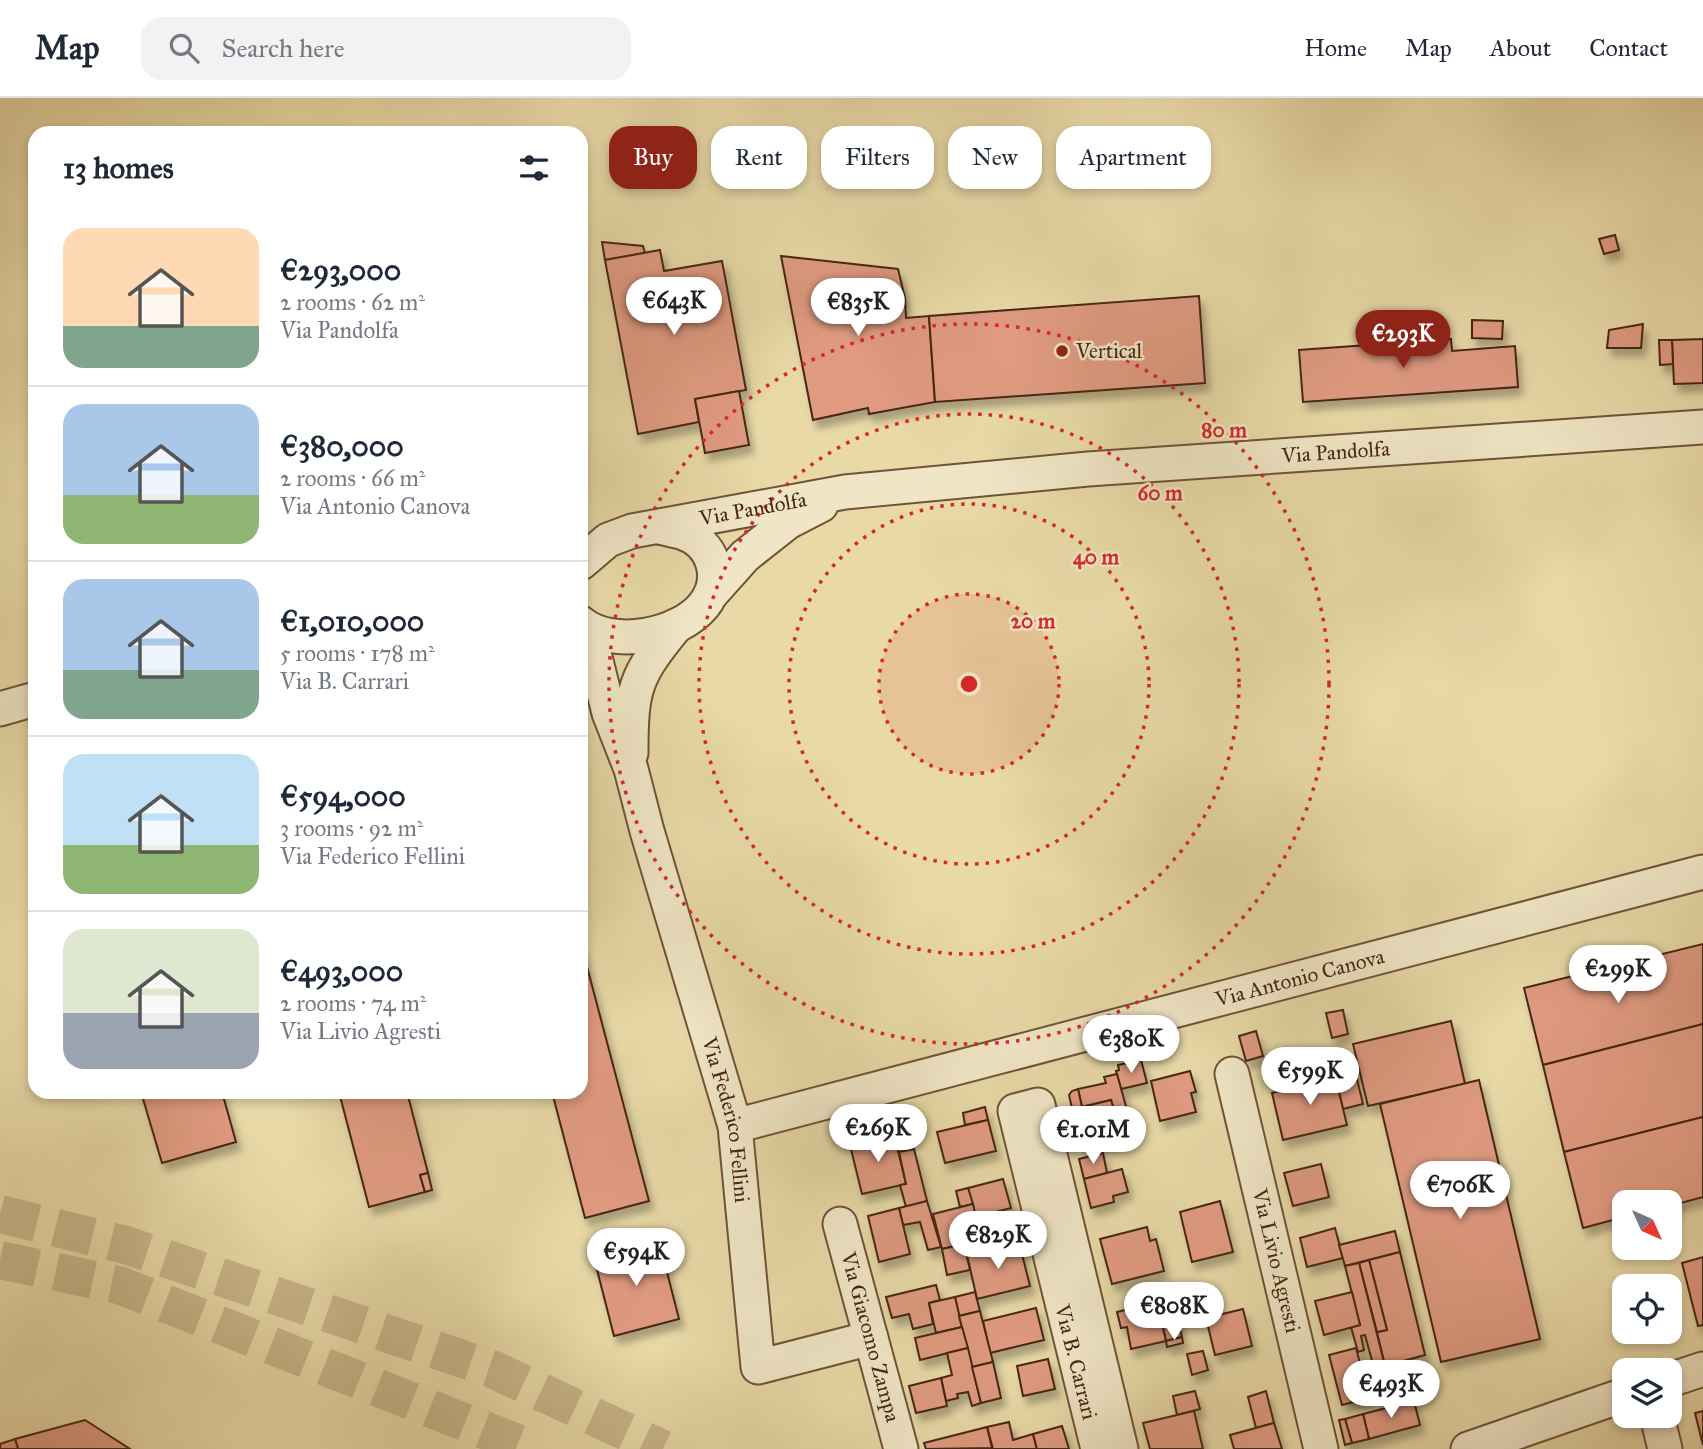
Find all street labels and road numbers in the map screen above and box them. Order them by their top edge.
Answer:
street label: Via Pandolfa [1280,435,1391,469]
street label: Via Pandolfa [696,486,809,532]
street label: Via Antonio Canova [1212,943,1387,1013]
street label: Via Federico Fellini [696,1033,755,1204]
street label: Via Livio Agresti [1246,1185,1306,1336]
street label: Via Giacomo Zampa [835,1248,906,1425]
street label: Via B. Carrari [1049,1301,1103,1423]

